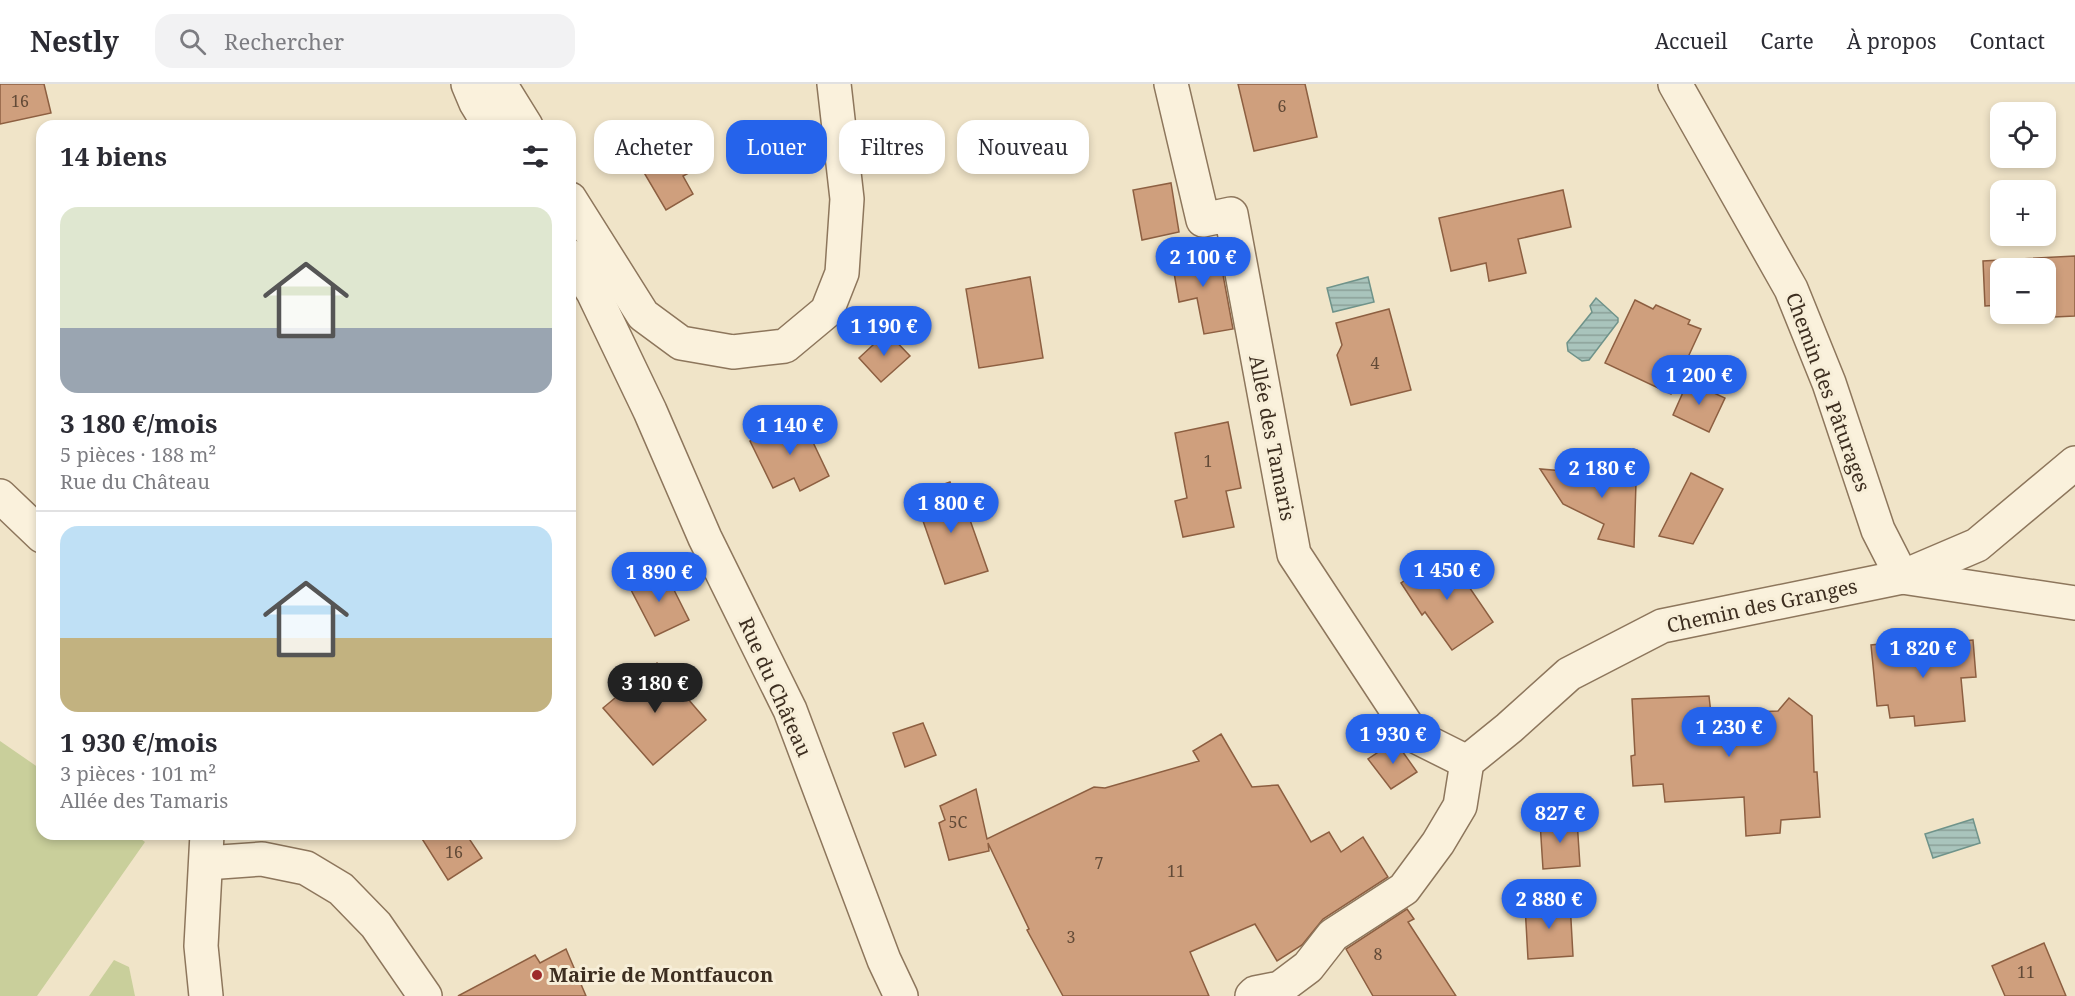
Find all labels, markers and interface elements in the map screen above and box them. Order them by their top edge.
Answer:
search box [155,14,575,68]
text: Nestly [30,22,119,60]
icon: search [176,25,209,58]
text: Rechercher [224,26,344,56]
text: Accueil [1655,27,1728,55]
text: Carte [1761,27,1814,55]
text: À propos [1847,27,1937,55]
text: Contact [1970,27,2045,55]
house number: 16 [11,90,29,112]
house number: 6 [1278,95,1287,117]
map controls [1990,102,2056,324]
button: locate [1990,102,2056,168]
chip: Acheter [594,120,714,174]
chip: Louer [726,120,827,174]
chip: Filtres [839,120,945,174]
chip: Nouveau [957,120,1089,174]
text: 14 biens [60,138,167,174]
icon: filters [519,140,552,173]
button: + [1990,180,2056,246]
pin: 2 100 € [1148,237,1258,288]
text: 2 100 € [1170,243,1236,270]
icon: home [252,246,360,354]
button: − [1990,258,2056,324]
street label: Chemin des Pâturages [1780,288,1877,495]
pin: 1 190 € [829,306,939,357]
text: 1 190 € [851,312,917,339]
house number: 4 [1371,352,1380,374]
street label: Allée des Tamaris [1243,353,1302,523]
pin: 1 200 € [1644,355,1754,406]
text: 1 200 € [1666,361,1732,388]
text: 3 180 €/mois [60,405,218,441]
pin: 1 140 € [735,405,845,456]
text: 1 140 € [757,411,823,438]
text: 5 pièces · 188 m² [60,441,216,468]
pin: 2 180 € [1547,448,1657,499]
house number: 1 [1204,450,1212,472]
text: 2 180 € [1569,454,1635,481]
text: Rue du Château [60,468,210,495]
pin: 1 800 € [896,483,1006,534]
text: 1 800 € [918,489,984,516]
pin: 1 450 € [1392,550,1502,601]
pin: 1 890 € [604,552,714,603]
text: 1 450 € [1414,556,1480,583]
text: 1 890 € [626,558,692,585]
icon: home [252,565,360,673]
street label: Chemin des Granges [1664,572,1860,639]
street label: Rue du Château [733,613,818,761]
pin: 1 820 € [1868,628,1978,679]
text: 1 820 € [1890,634,1956,661]
pin: 3 180 € [600,663,710,714]
text: 3 180 € [622,669,688,696]
pin: 1 230 € [1674,707,1784,758]
text: 1 230 € [1696,713,1762,740]
pin: 1 930 € [1338,714,1448,765]
text: 1 930 € [1360,720,1426,747]
text: 1 930 €/mois [60,724,218,760]
text: 3 pièces · 101 m² [60,760,216,787]
text: Allée des Tamaris [60,787,228,814]
pin: 827 € [1518,793,1602,844]
text: 827 € [1535,799,1585,826]
house number: 5C [949,811,968,833]
house number: 16 [445,841,463,863]
house number: 7 [1095,852,1104,874]
house number: 11 [1167,860,1185,882]
pin: 2 880 € [1494,879,1604,930]
text: 2 880 € [1516,885,1582,912]
house number: 3 [1067,926,1076,948]
house number: 8 [1374,943,1383,965]
place label: Mairie de Montfaucon [549,961,773,988]
house number: 11 [2017,961,2035,983]
marker: Mairie de Montfaucon [530,968,544,982]

